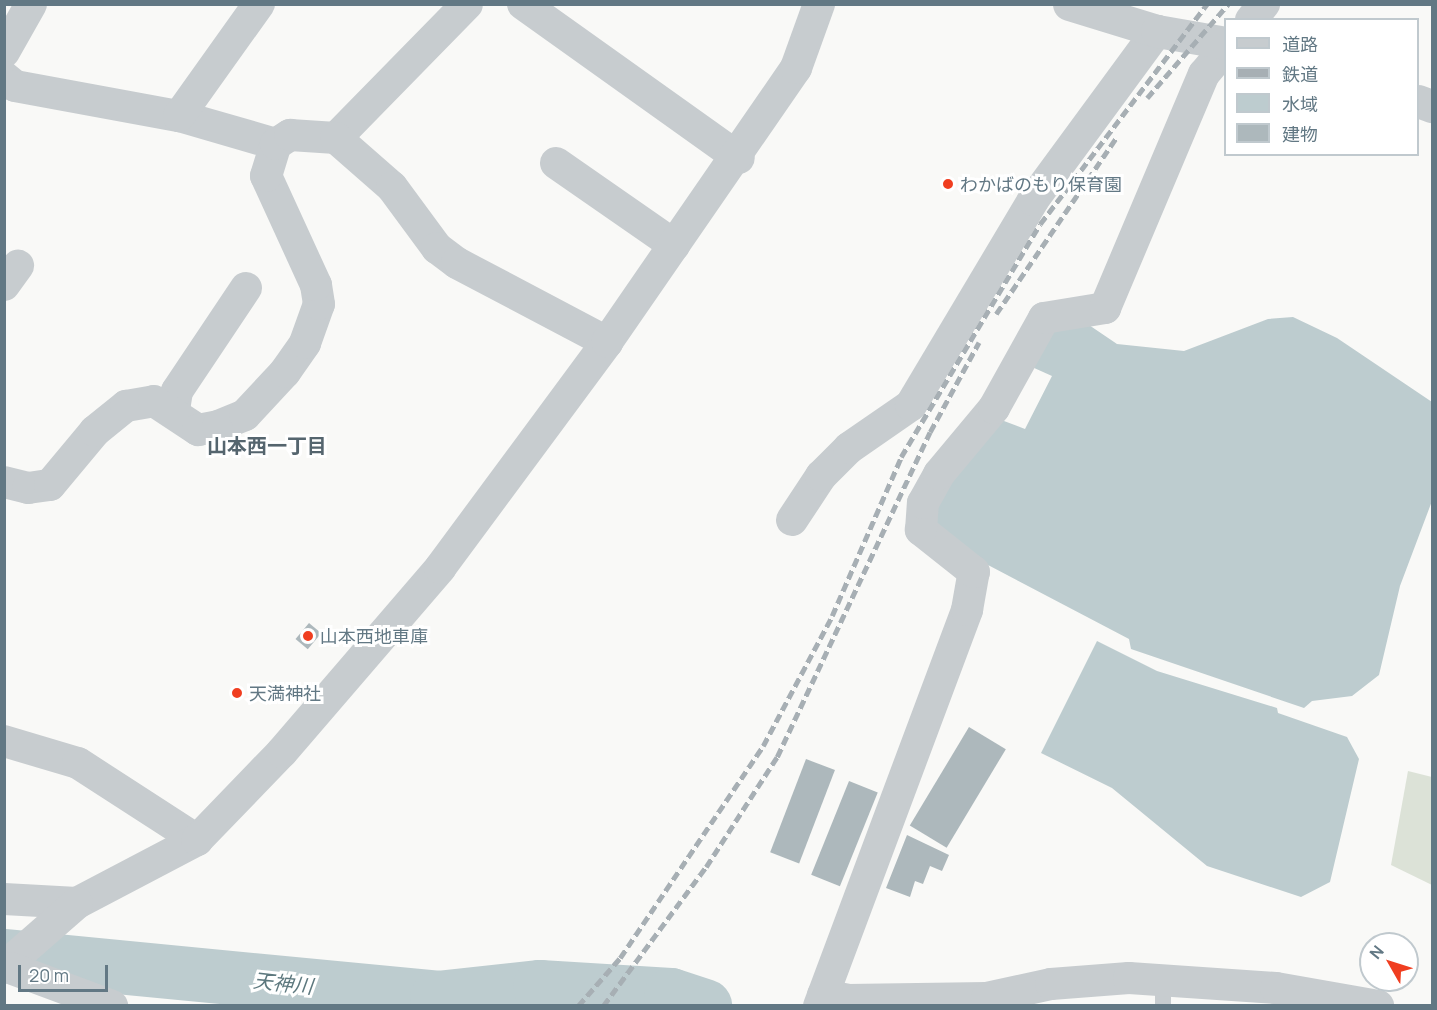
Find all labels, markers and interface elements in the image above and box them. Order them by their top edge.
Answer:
legend [1224,18,1419,156]
text: 道路 [1282,32,1318,56]
text: 鉄道 [1282,62,1318,86]
text: 水域 [1282,92,1318,116]
text: 建物 [1282,122,1318,146]
place label: わかばのもり保育園 [960,173,1122,195]
marker: わかばのもり保育園 [941,177,955,191]
district label: 山本西一丁目 [207,433,327,457]
place label: 山本西地車庫 [320,625,428,647]
marker: 山本西地車庫 [301,629,315,643]
place label: 天満神社 [249,682,321,704]
marker: 天満神社 [230,686,244,700]
north arrow [1359,932,1419,992]
text: N [1364,941,1389,963]
scale bar [21,953,111,991]
text: 20 m [29,963,69,987]
water label: 天神川 [252,968,314,998]

